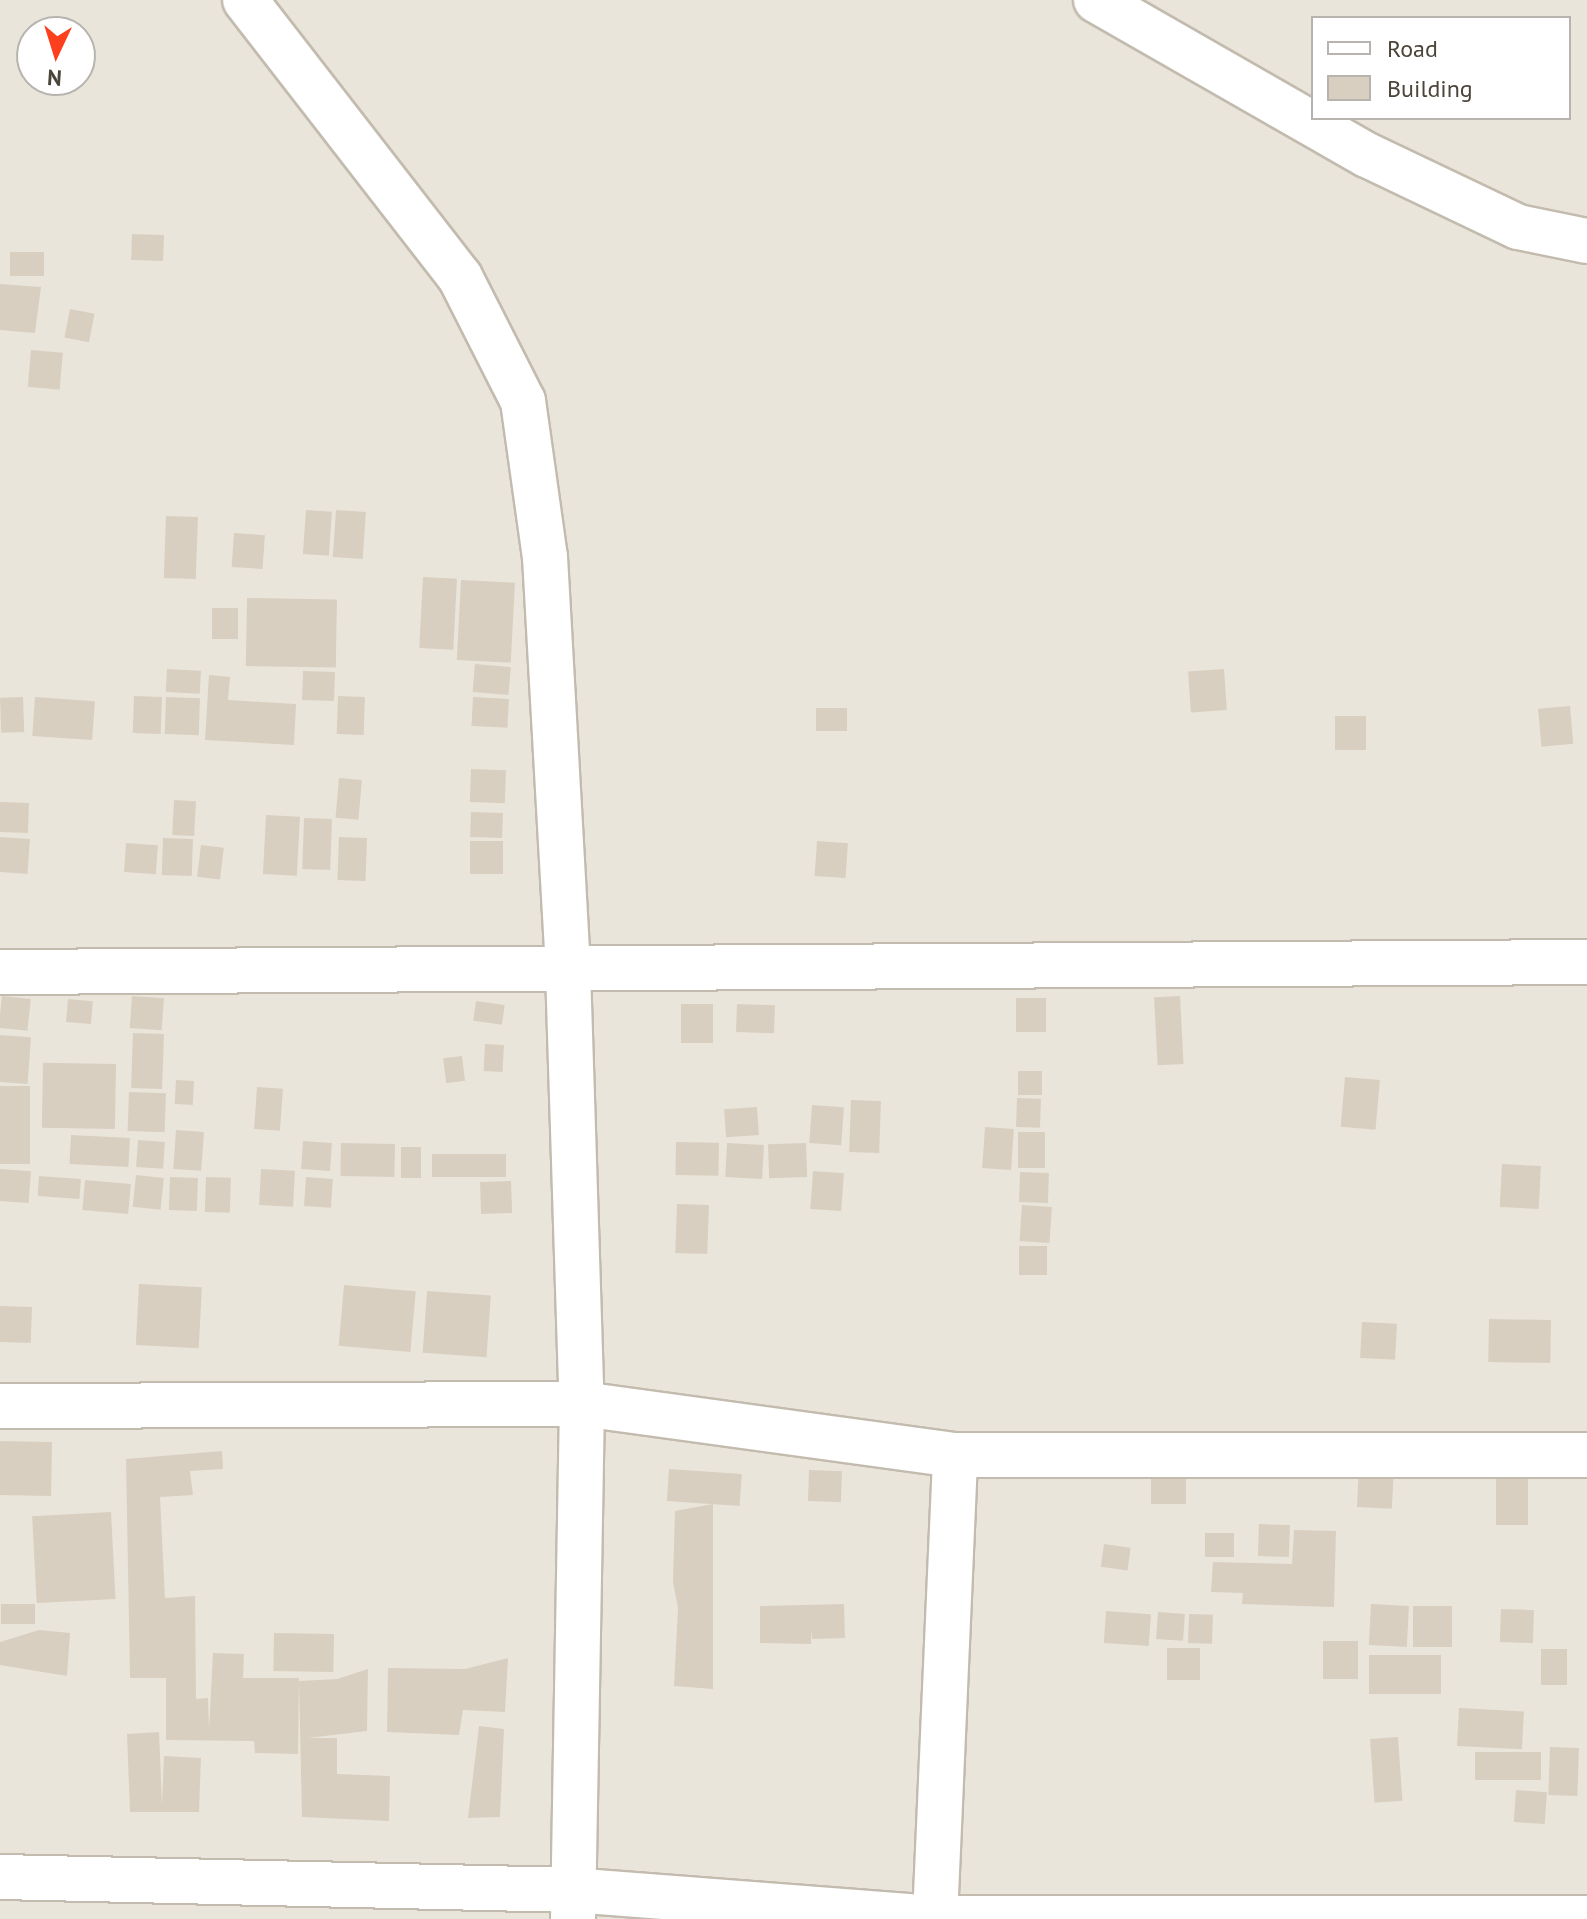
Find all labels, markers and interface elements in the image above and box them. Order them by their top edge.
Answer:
north arrow [16,16,96,96]
legend [1311,16,1571,120]
text: Road [1387,33,1438,64]
text: N [46,63,63,92]
text: Building [1387,73,1473,104]

